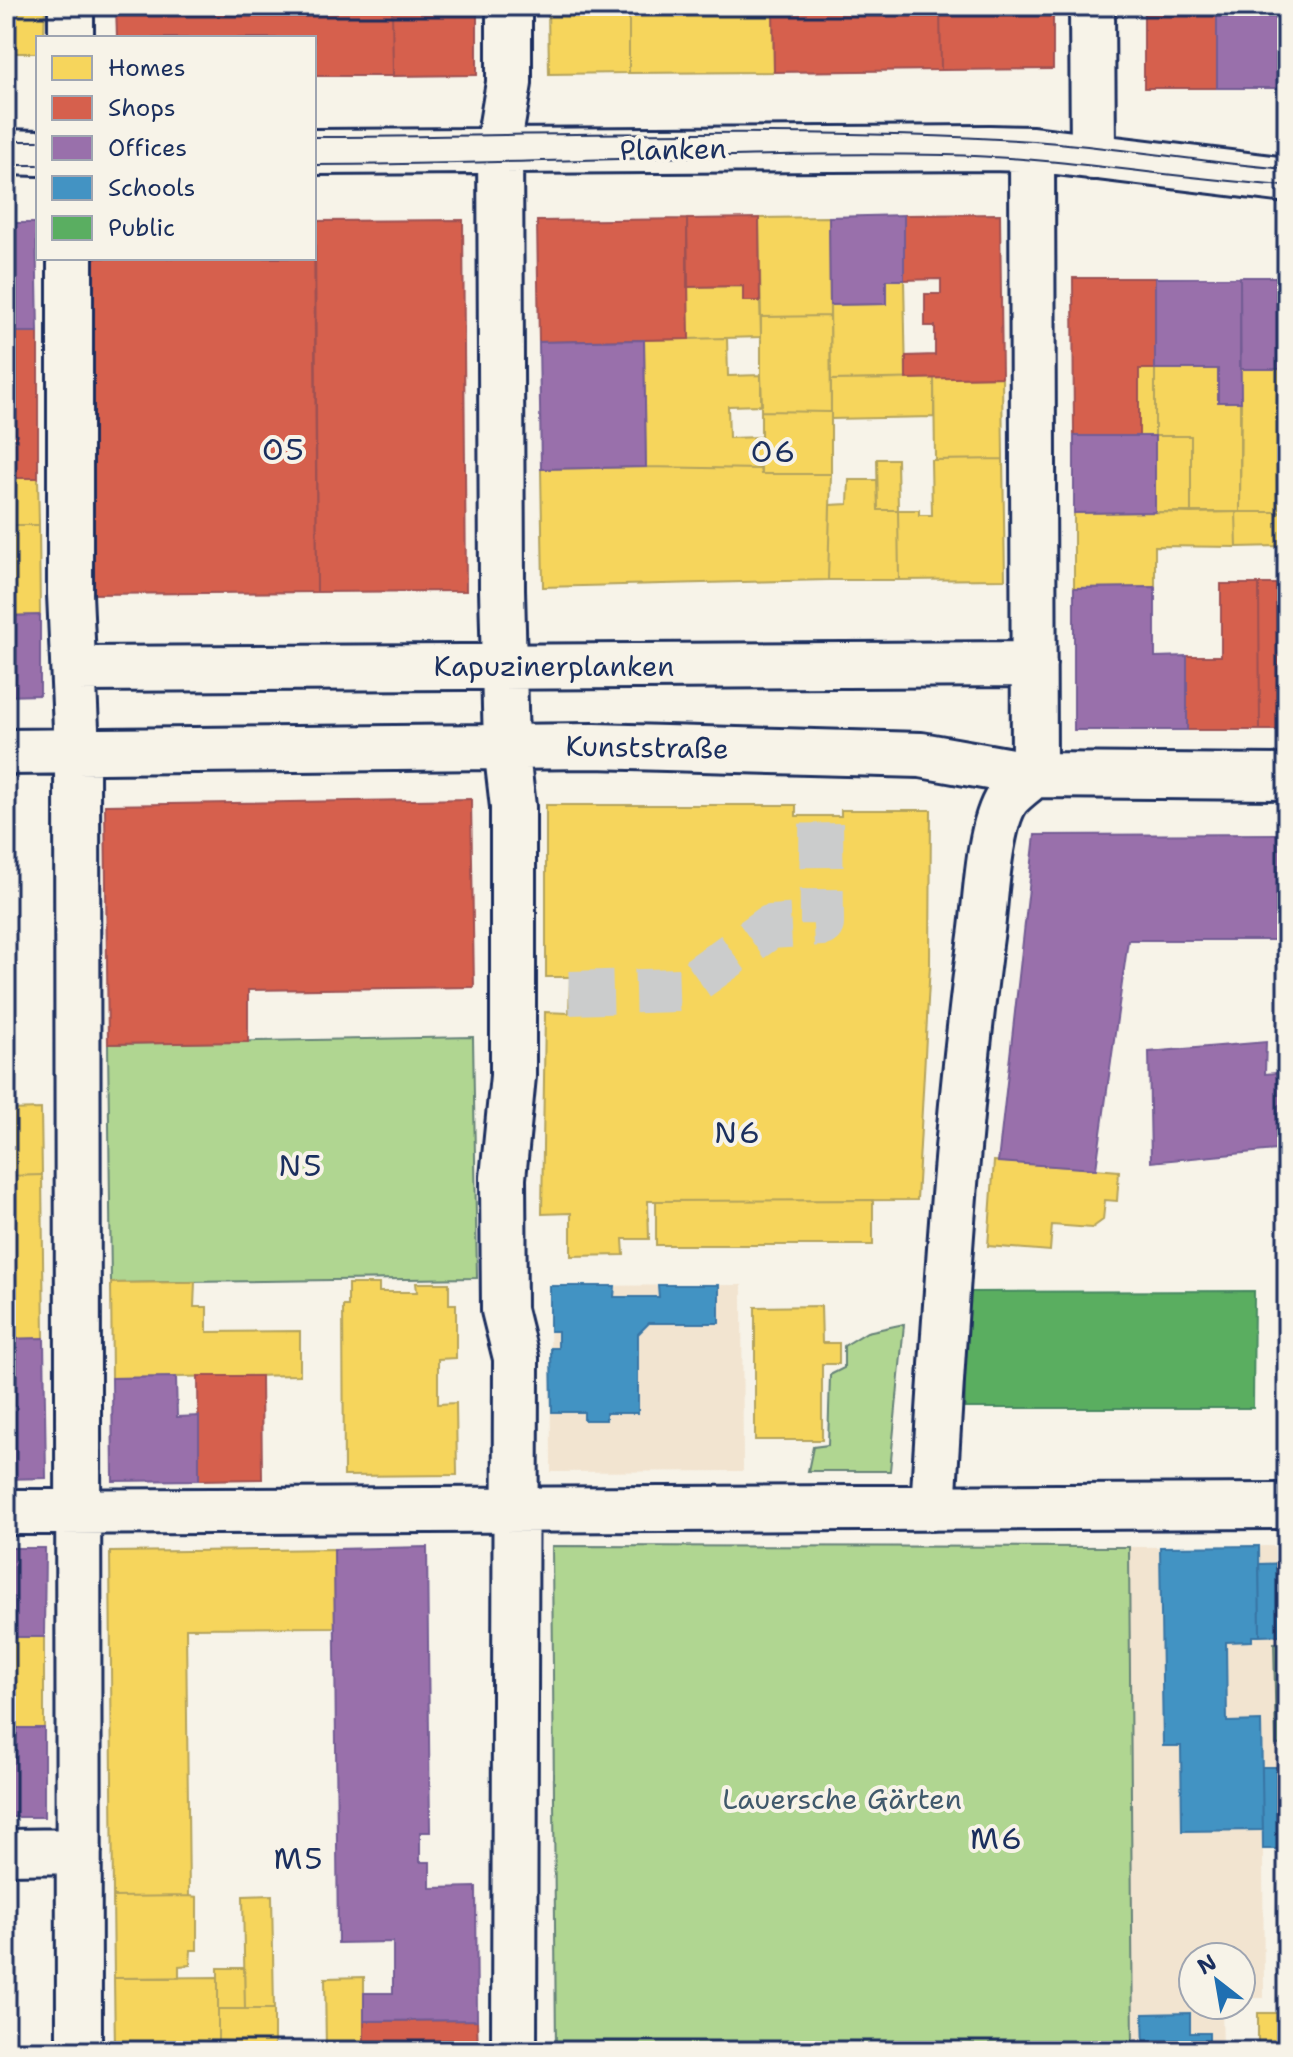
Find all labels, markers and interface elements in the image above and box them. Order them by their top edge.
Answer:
legend [36,36,316,260]
text: Homes [108,52,186,84]
text: Shops [108,92,176,124]
street label: Planken [619,129,727,169]
text: Offices [108,132,187,164]
text: Schools [108,172,195,204]
text: Public [108,212,175,244]
district label: O5 [262,429,306,470]
district label: O6 [751,431,797,472]
street label: Kapuzinerplanken [434,647,674,685]
street label: Kunststraße [565,727,729,767]
district label: N6 [714,1112,762,1153]
district label: N5 [278,1145,324,1186]
park label: Lauersche Gärten [722,1780,962,1818]
district label: M6 [970,1818,1024,1859]
district label: M5 [273,1838,325,1879]
north arrow [1177,1941,1257,2021]
text: N [1192,1947,1222,1981]

